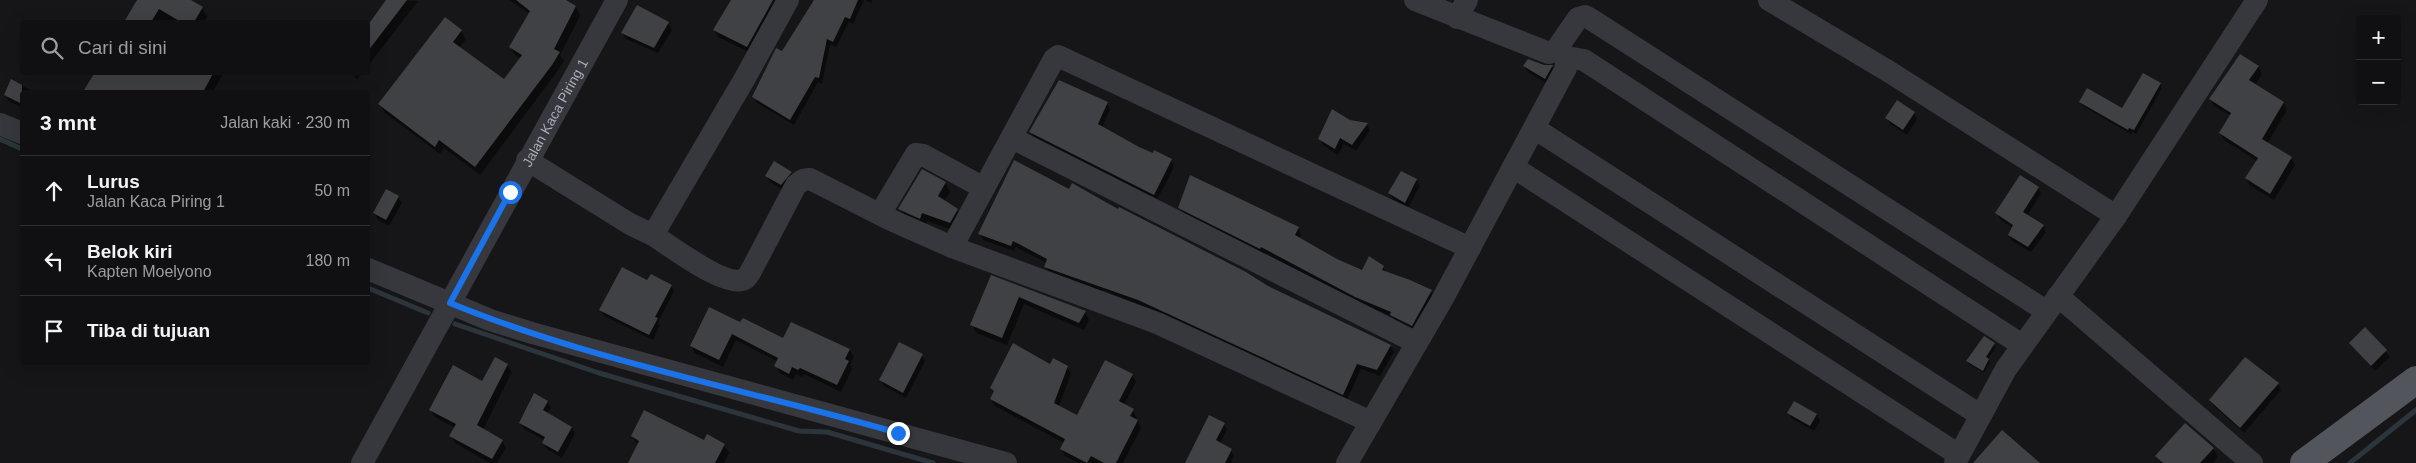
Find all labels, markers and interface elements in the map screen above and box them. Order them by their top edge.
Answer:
map controls [2356,15,2401,105]
button: + [2356,15,2401,60]
search box [20,20,370,75]
icon: search [38,34,66,62]
text: Cari di sini [78,37,167,58]
street label: Jalan Kaca Piring 1 [519,56,591,169]
button: − [2356,60,2401,105]
text: 3 mnt [40,111,96,134]
text: Jalan kaki · 230 m [220,114,350,131]
text: Lurus [87,171,140,192]
icon: ahead [40,177,68,205]
route start [499,181,522,204]
text: 50 m [314,182,350,199]
text: Jalan Kaca Piring 1 [87,193,225,210]
text: Belok kiri [87,241,173,262]
icon: left [40,247,68,275]
text: 180 m [306,252,350,269]
text: Kapten Moelyono [87,263,212,280]
icon: arrive [40,317,68,345]
text: Tiba di tujuan [87,320,210,341]
route end [887,422,910,445]

